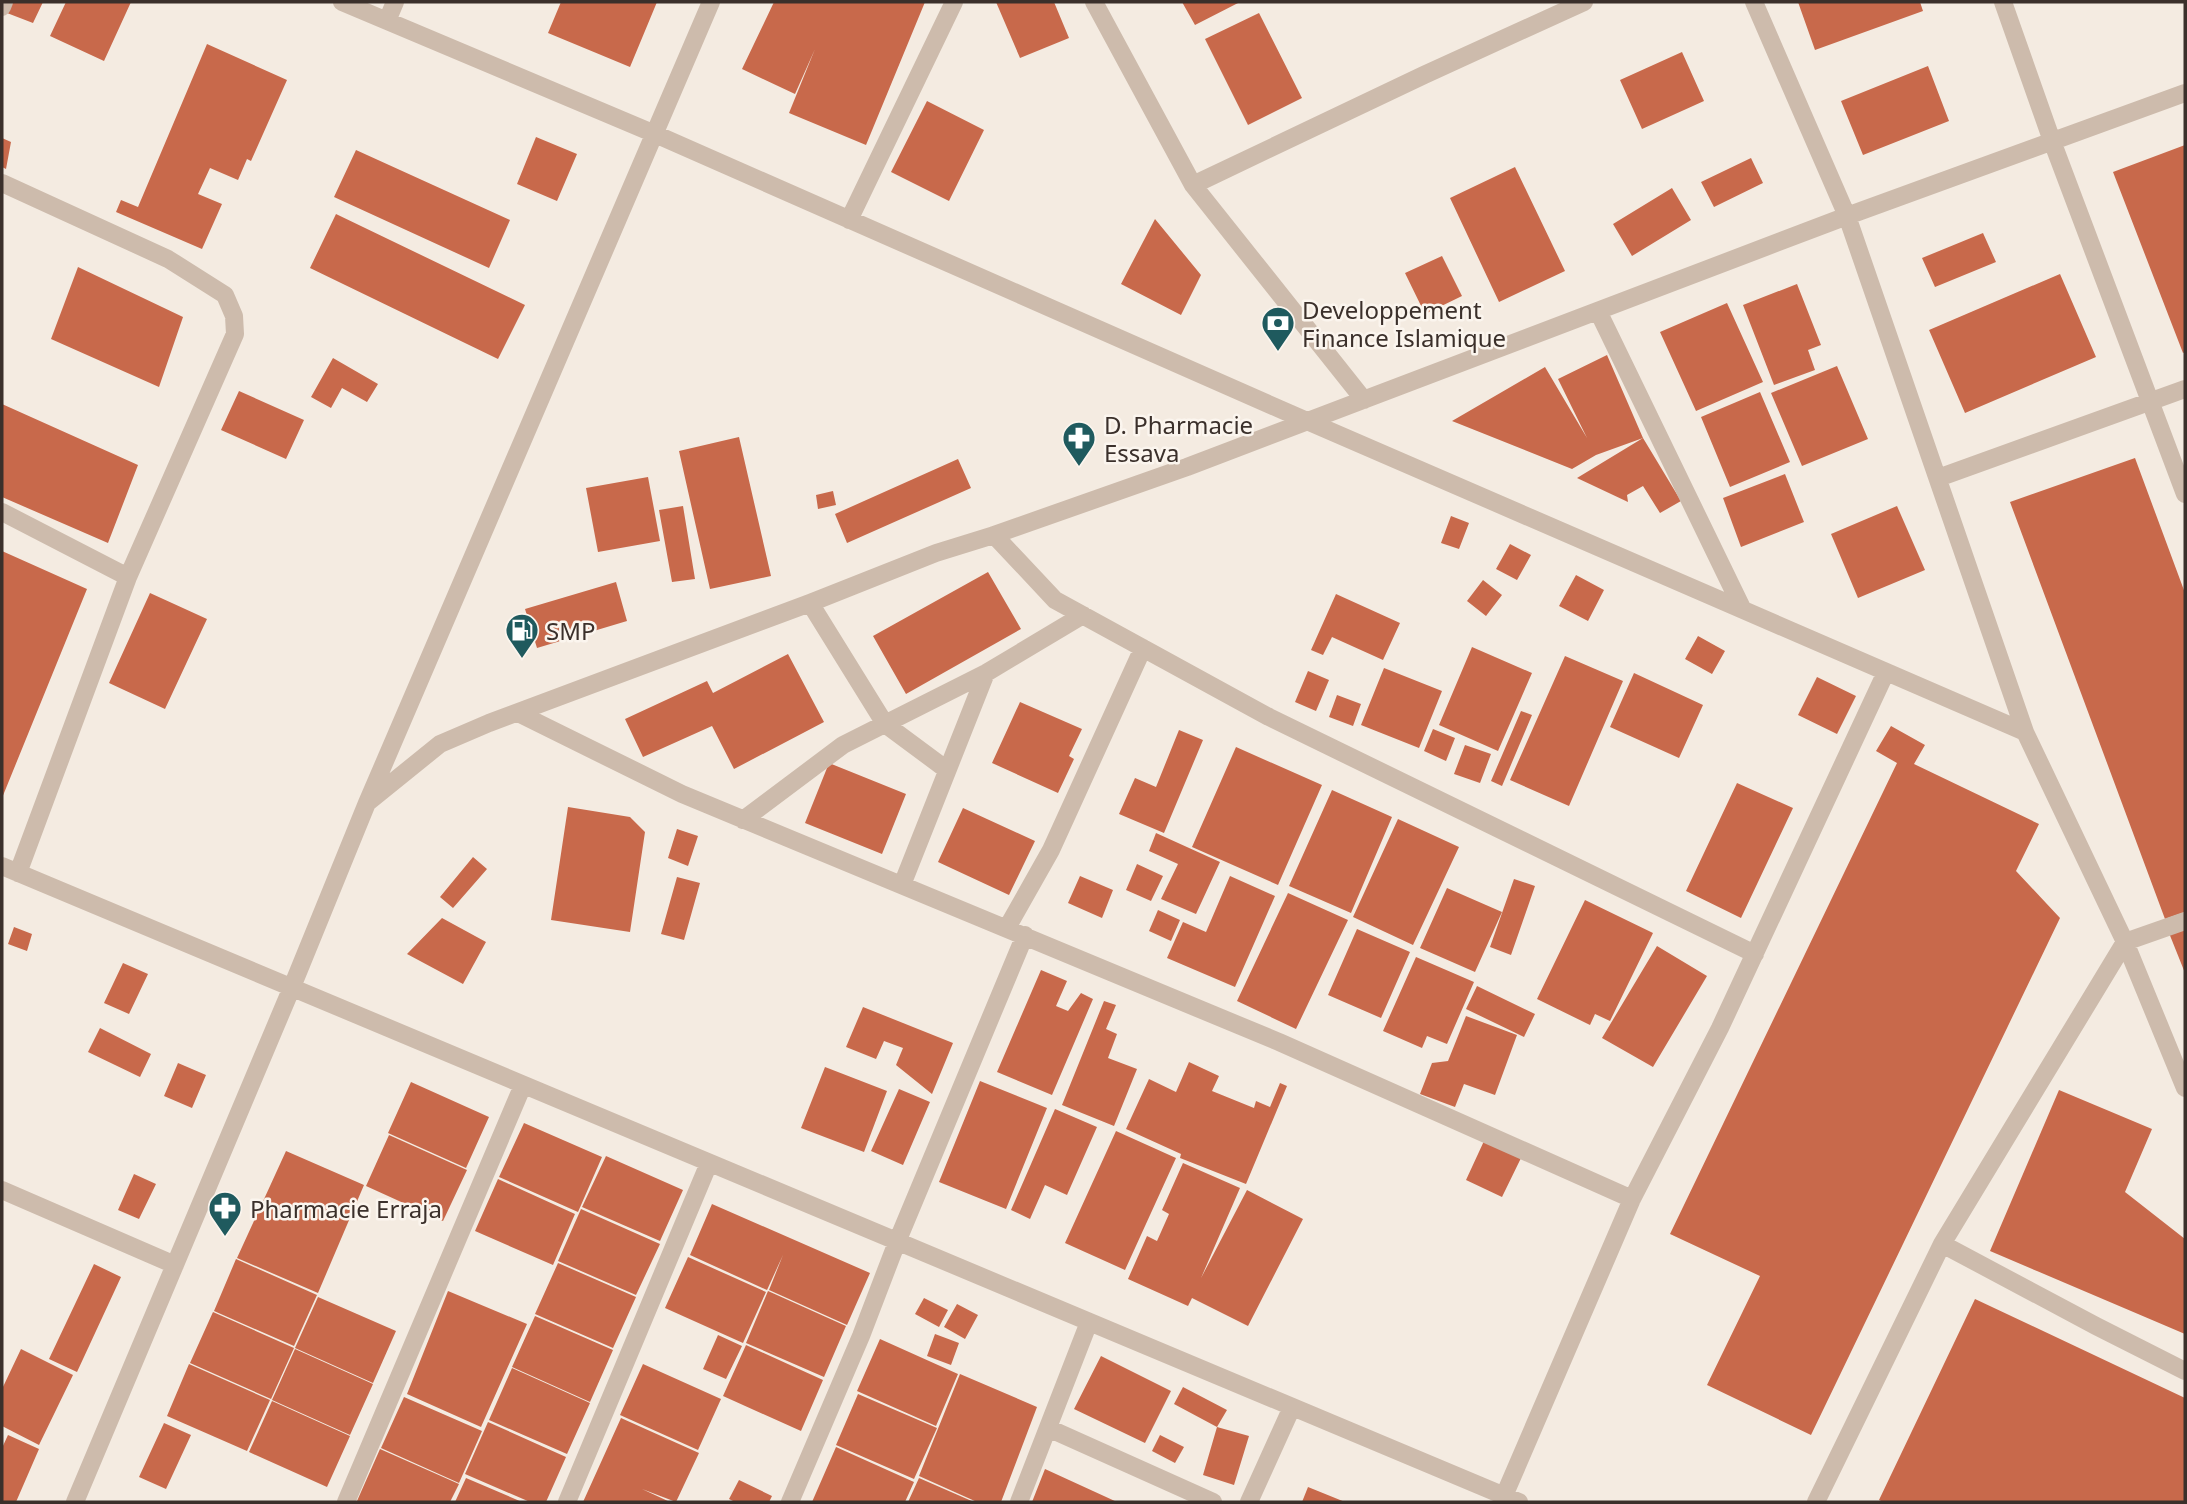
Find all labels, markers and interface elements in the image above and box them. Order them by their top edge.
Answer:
place label: Developpement Finance Islamique [1302,293,1506,354]
bank icon: Developpement Finance Islamique [1259,304,1297,353]
place label: D. Pharmacie Essava [1104,408,1253,469]
pharmacy icon: D. Pharmacie Essava [1060,419,1098,468]
fuel station icon: SMP [503,611,541,660]
place label: SMP [546,614,595,647]
pharmacy icon: Pharmacie Erraja [206,1189,244,1238]
place label: Pharmacie Erraja [250,1192,442,1225]

